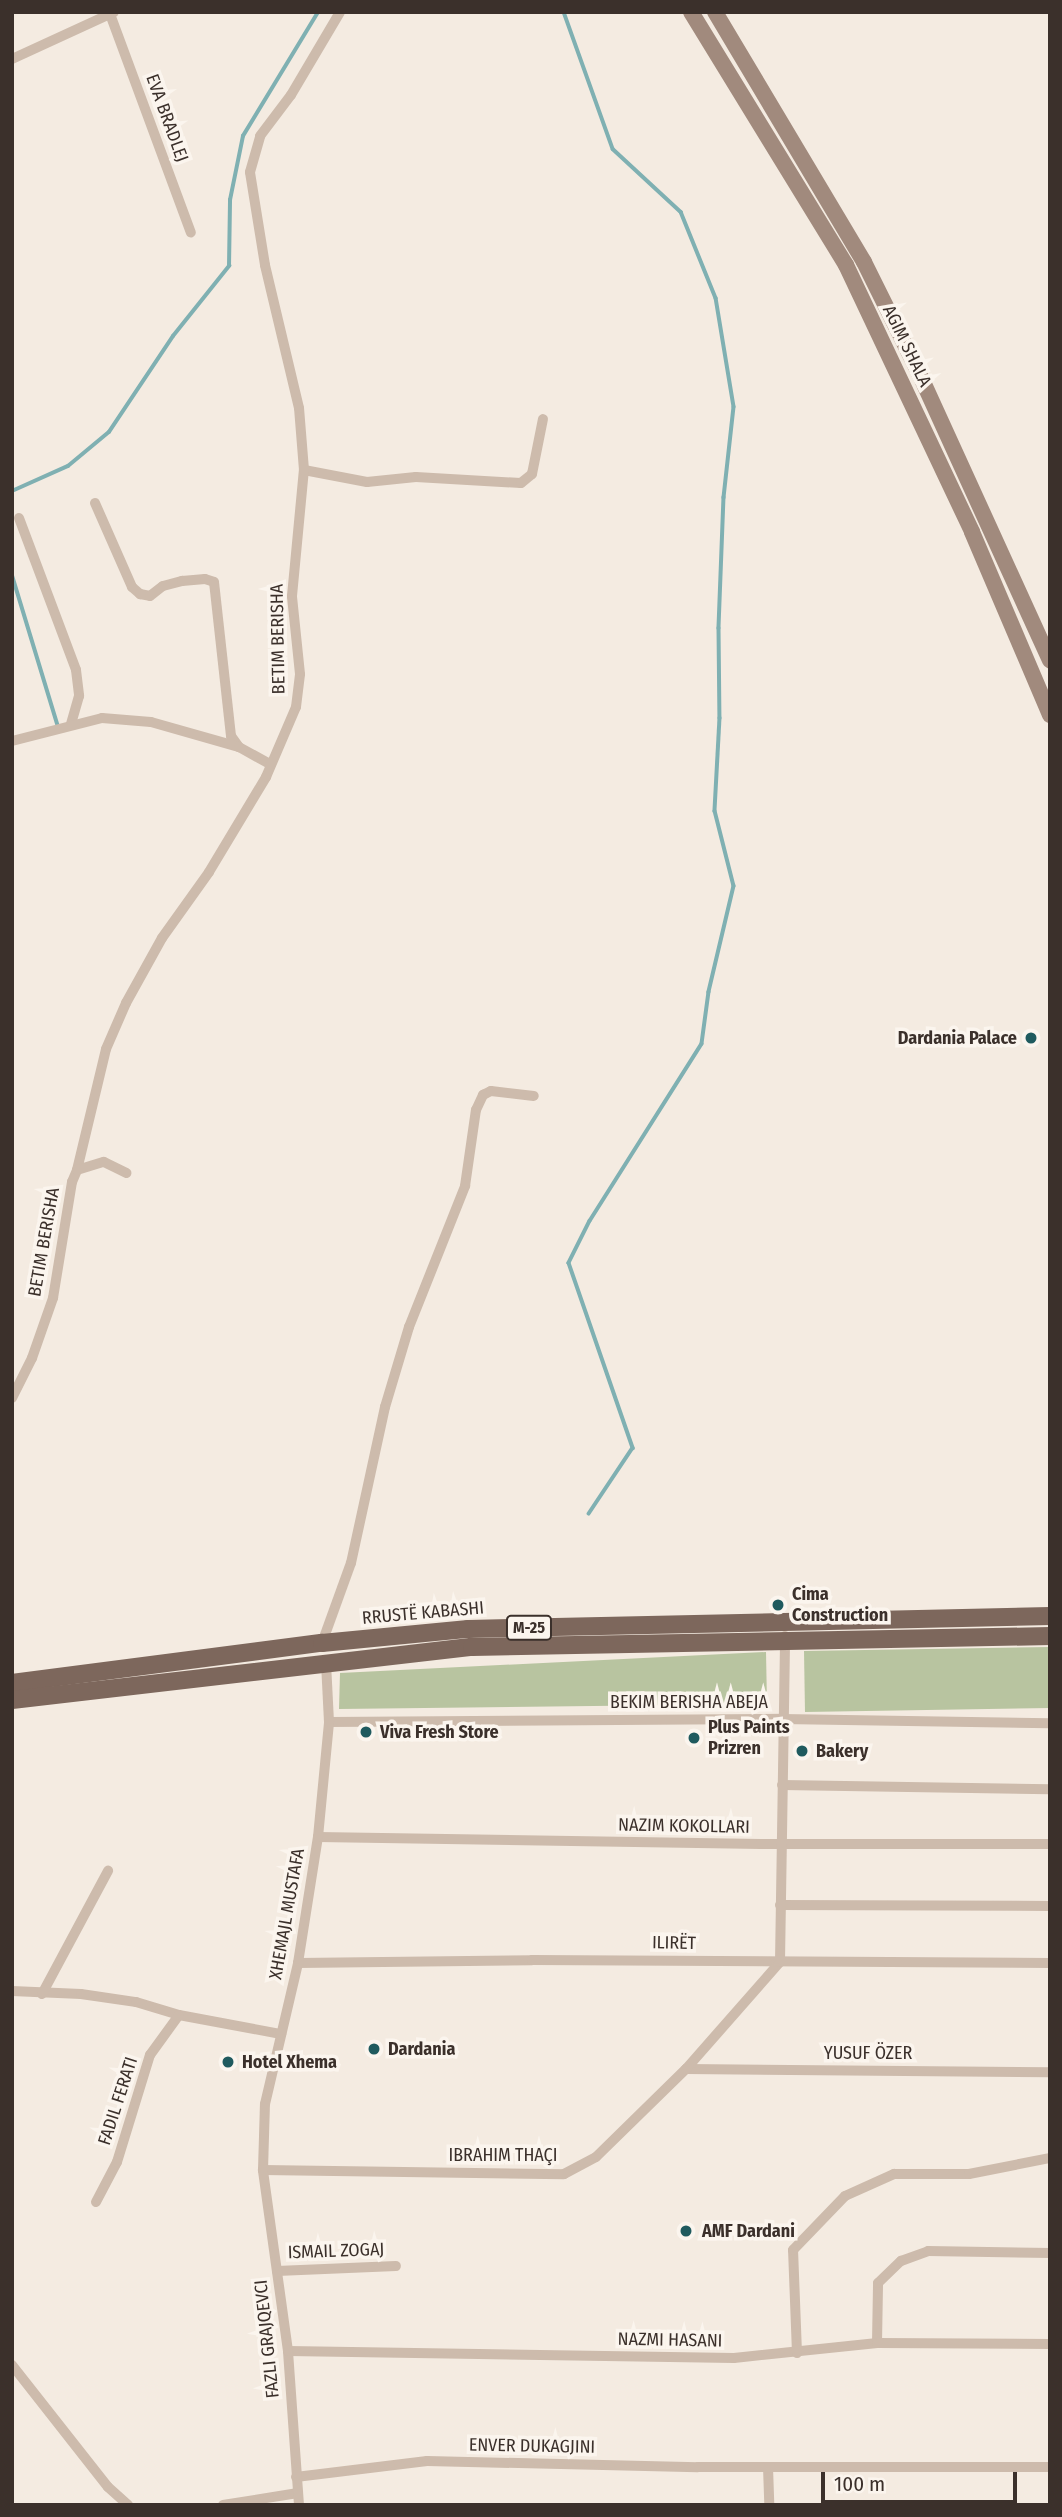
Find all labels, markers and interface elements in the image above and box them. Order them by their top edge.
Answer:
street label: EVA BRADLEJ [141,71,193,165]
street label: AGIM SHALA [878,302,936,390]
street label: BETIM BERISHA [266,584,290,694]
place label: Dardania Palace [898,1027,1017,1049]
marker: Dardania Palace [1023,1030,1039,1046]
street label: BETIM BERISHA [24,1186,64,1298]
place label: Cima Construction [792,1584,888,1626]
street label: RRUSTË KABASHI [361,1597,485,1629]
marker: Cima Construction [770,1597,786,1613]
road number: M-25 [504,1616,554,1640]
street label: BEKIM BERISHA ABEJA [610,1691,768,1713]
place label: Plus Paints Prizren [708,1717,790,1760]
place label: Viva Fresh Store [380,1721,499,1743]
marker: Viva Fresh Store [358,1724,374,1740]
marker: Plus Paints Prizren [686,1730,702,1746]
place label: Bakery [816,1740,868,1762]
marker: Bakery [794,1743,810,1759]
street label: NAZIM KOKOLLARI [618,1814,750,1838]
street label: XHEMAJL MUSTAFA [265,1847,309,1981]
street label: ILIRËT [652,1932,696,1954]
place label: Dardania [388,2038,455,2060]
marker: Dardania [366,2041,382,2057]
street label: YUSUF ÖZER [824,2042,912,2064]
place label: Hotel Xhema [242,2051,337,2073]
street label: FADIL FERATI [94,2054,142,2148]
marker: Hotel Xhema [220,2054,236,2070]
street label: IBRAHIM THAÇI [449,2144,557,2166]
place label: AMF Dardani [702,2220,795,2242]
marker: AMF Dardani [676,2221,696,2241]
street label: ISMAIL ZOGAJ [287,2239,385,2263]
street label: FAZLI GRAJQEVCI [250,2279,284,2399]
street label: NAZMI HASANI [617,2328,723,2352]
street label: ENVER DUKAGJINI [469,2434,595,2458]
scale bar [824,2458,1020,2502]
text: 100 m [834,2471,885,2497]

